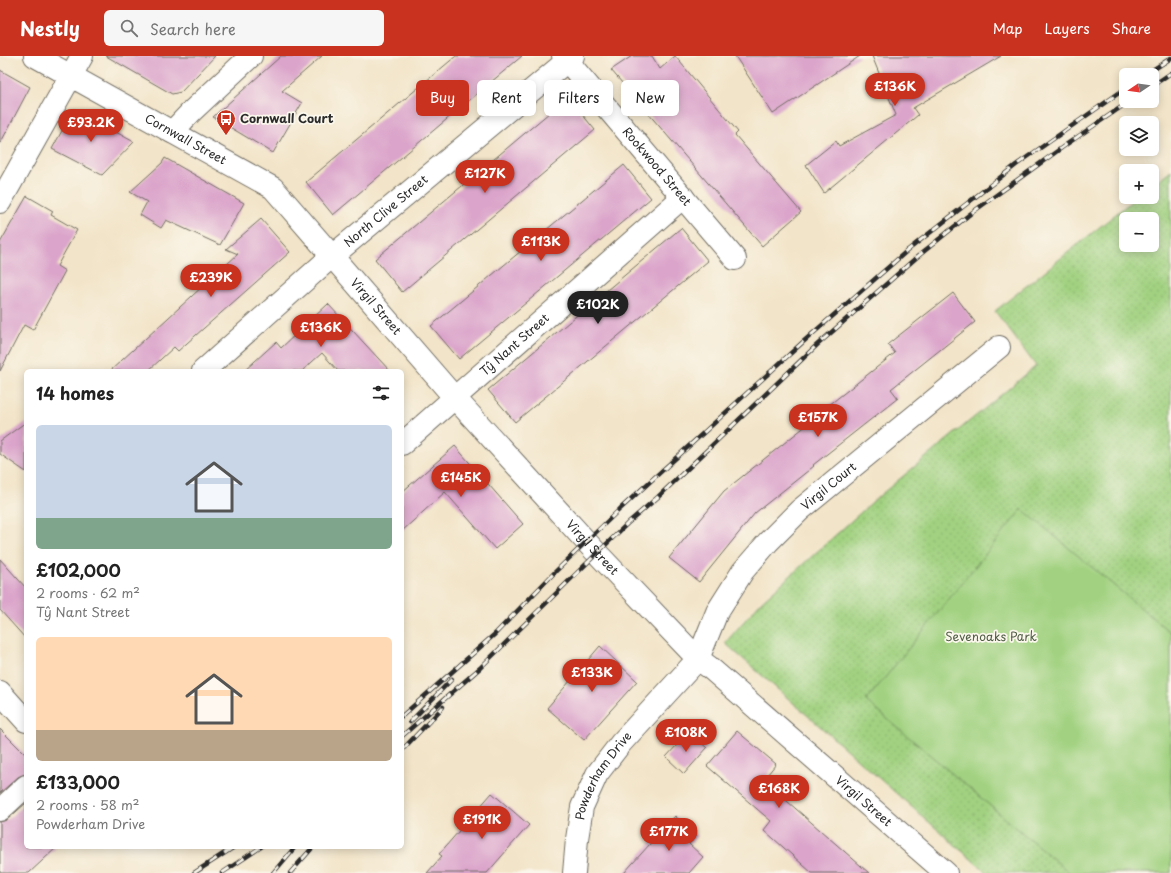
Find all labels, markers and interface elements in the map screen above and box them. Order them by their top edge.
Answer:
search box [104,10,384,46]
text: Nestly [20,14,80,42]
icon: search [118,17,140,39]
text: Search here [150,17,236,40]
text: Map [993,18,1023,39]
text: Layers [1045,18,1090,39]
text: Share [1112,18,1151,39]
north arrow [1119,68,1159,108]
map controls [1119,68,1159,252]
pin: £136K [867,73,923,107]
text: £136K [874,76,916,95]
chip: Buy [416,80,469,116]
chip: Rent [477,80,536,116]
chip: Filters [544,80,613,116]
chip: New [621,80,679,116]
bus stop icon: Cornwall Court [215,108,237,136]
pin: £93.2K [58,109,124,143]
street label: Cornwall Street [142,109,230,168]
place label: Cornwall Court [240,109,334,127]
text: £93.2K [67,112,115,131]
button: layers [1119,116,1159,156]
street label: Rookwood Street [619,123,696,209]
pin: £127K [457,160,513,194]
text: £127K [464,163,506,182]
button: + [1119,164,1159,204]
street label: North Clive Street [339,170,431,251]
button: − [1119,212,1159,252]
pin: £113K [513,228,569,262]
text: £113K [521,231,561,250]
pin: £239K [183,264,239,298]
text: £239K [189,267,233,286]
street label: Virgil Street [347,274,406,338]
pin: £102K [570,291,626,325]
text: £102K [576,294,620,313]
street label: Tŷ Nant Street [475,309,553,380]
pin: £136K [293,314,349,348]
text: £136K [300,317,342,336]
text: 14 homes [36,380,114,406]
icon: filters [370,382,392,404]
pin: £157K [790,404,846,438]
text: £157K [798,407,838,426]
icon: home [178,451,250,523]
street label: Virgil Court [797,457,860,514]
pin: £145K [433,464,489,498]
text: £145K [440,467,482,486]
street label: Virgil Street [562,515,623,579]
text: £102,000 [36,557,121,583]
text: 2 rooms · 62 m² [36,583,140,602]
text: Tŷ Nant Street [36,602,130,621]
park label: Sevenoaks Park [945,627,1037,645]
pin: £133K [564,659,620,693]
text: £133K [571,662,613,681]
icon: home [178,663,250,735]
pin: £108K [658,719,714,753]
text: £108K [665,722,707,741]
street label: Powderham Drive [570,727,635,821]
text: £133,000 [36,769,120,795]
street label: Virgil Street [832,771,897,830]
pin: £168K [751,775,807,809]
text: £168K [758,778,800,797]
text: 2 rooms · 58 m² [36,795,139,814]
pin: £191K [454,806,510,840]
text: £191K [463,809,501,828]
text: Powderham Drive [36,814,145,833]
pin: £177K [641,818,697,852]
text: £177K [649,821,689,840]

